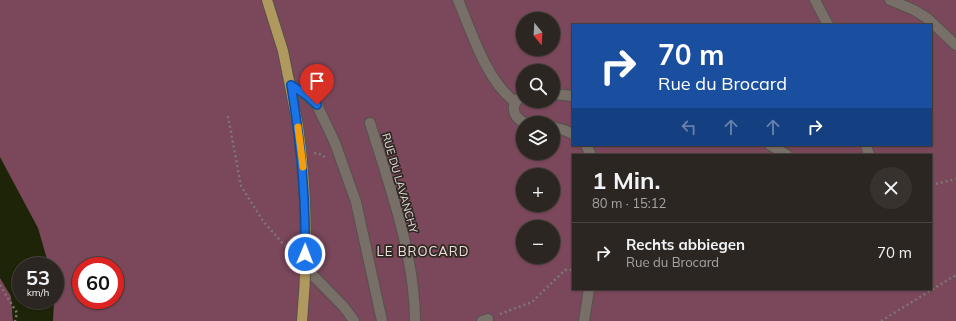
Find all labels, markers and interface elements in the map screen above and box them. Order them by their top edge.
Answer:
north arrow [516,12,560,56]
map controls [516,12,560,264]
text: 70 m [658,37,724,72]
icon: right [592,40,644,92]
pin [300,64,334,105]
button: search [516,64,560,108]
icon: arrive [306,70,328,92]
text: Rue du Brocard [658,72,787,95]
button: layers [516,116,560,160]
icon: left [678,116,700,138]
icon: ahead [720,116,742,138]
icon: ahead [762,116,784,138]
icon: right [804,116,826,138]
street label: RUE DU LAVANCHY [379,131,421,235]
text: 1 Min. [592,165,661,195]
button: close [870,167,912,209]
button: + [516,168,560,212]
text: 80 m · 15:12 [592,195,666,211]
button: − [516,220,560,264]
position arrow [284,233,326,275]
text: Rechts abbiegen [626,235,745,254]
icon: right [592,242,614,264]
district label: LE BROCARD [377,243,469,259]
text: 70 m [877,243,912,262]
text: Rue du Brocard [626,254,719,270]
speed limit sign: 60 [72,257,124,309]
text: 53 [26,265,50,290]
text: km/h [27,286,49,299]

